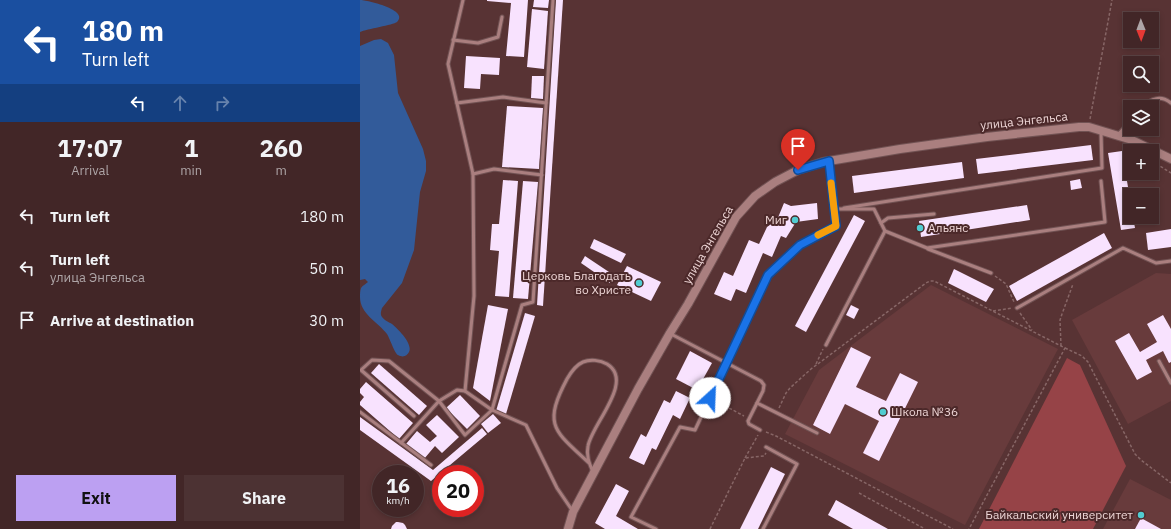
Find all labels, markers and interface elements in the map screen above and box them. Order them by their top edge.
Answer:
text: 180 m [82,12,164,49]
north arrow [1123,12,1159,48]
map controls [1123,12,1159,224]
icon: left [16,16,68,68]
text: Turn left [82,48,150,71]
button: search [1123,56,1159,92]
icon: left [127,92,149,114]
icon: ahead [169,92,191,114]
icon: right [211,92,233,114]
button: layers [1123,100,1159,136]
street label: улица Энгельса [980,108,1069,133]
pin [781,129,815,170]
text: 17:07 [57,132,123,164]
text: 1 [184,132,198,164]
text: 260 [259,132,303,164]
icon: arrive [787,135,809,157]
button: + [1123,144,1159,180]
text: Arrival [71,162,109,179]
text: min [180,162,202,179]
text: m [275,162,287,179]
button: − [1123,188,1159,224]
street label: улица Энгельса [679,202,736,286]
icon: left [16,205,38,227]
text: Turn left [50,207,110,226]
text: 180 m [300,207,344,226]
place label: Миг [765,212,787,227]
marker: Миг [790,215,800,225]
place label: Альянс [928,220,968,235]
marker: Альянс [915,223,925,233]
text: Turn left [50,250,110,269]
icon: left [16,257,38,279]
text: 50 m [309,259,344,278]
place label: Церковь Благодать во Христе [522,268,631,297]
text: улица Энгельса [50,269,145,286]
marker: Церковь Благодать во Христе [634,278,644,288]
icon: arrive [16,309,38,331]
text: Arrive at destination [50,311,194,330]
text: 30 m [309,311,344,330]
position arrow [689,377,731,419]
place label: Школа №36 [891,404,958,419]
marker: Школа №36 [878,407,888,417]
speed limit sign: 20 [432,465,484,517]
text: 16 [386,472,410,499]
button: Exit [16,475,176,521]
button: Share [184,475,344,521]
text: km/h [386,494,410,507]
place label: Байкальский университет [985,507,1133,522]
marker: Байкальский университет [1136,510,1146,520]

